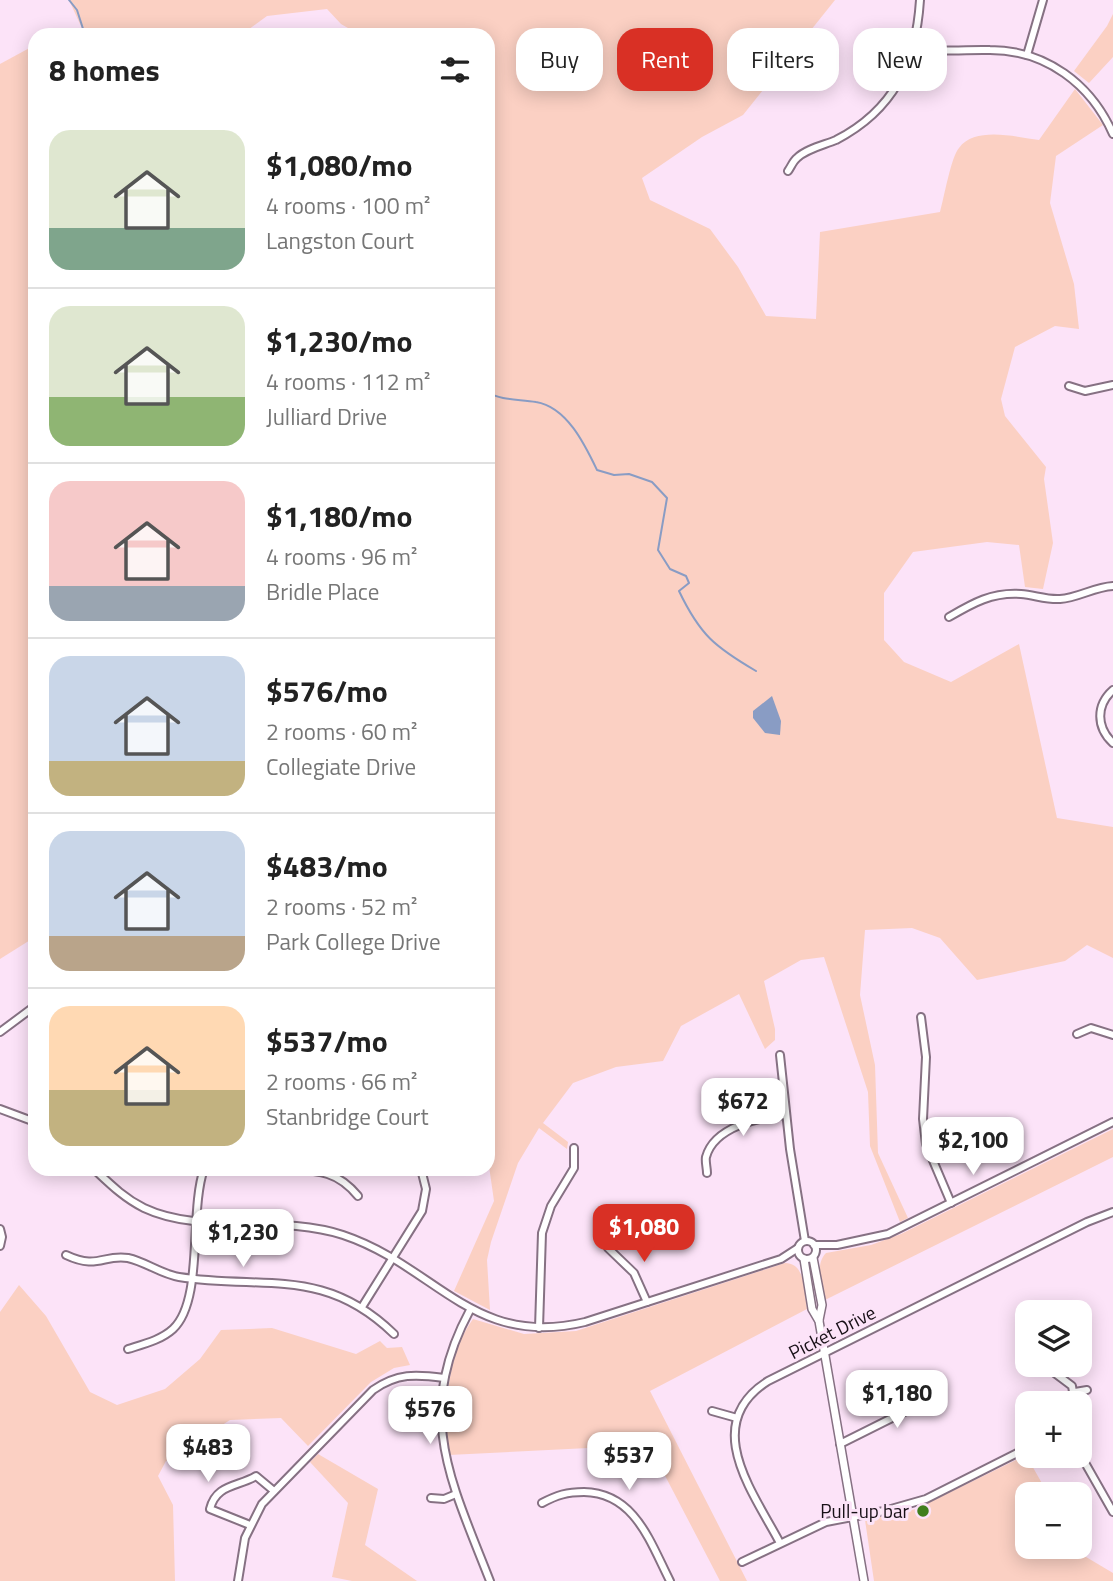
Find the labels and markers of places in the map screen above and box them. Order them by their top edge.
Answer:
pin: $672 [702,1078,784,1138]
pin: $2,100 [916,1118,1030,1177]
pin: $1,080 [587,1204,701,1264]
pin: $1,230 [186,1210,300,1269]
pin: $1,180 [840,1370,954,1430]
pin: $576 [389,1386,471,1446]
pin: $483 [167,1424,249,1484]
pin: $537 [588,1432,670,1492]
place label: Pull-up bar [820,1496,909,1525]
marker: Pull-up bar [915,1503,931,1519]

